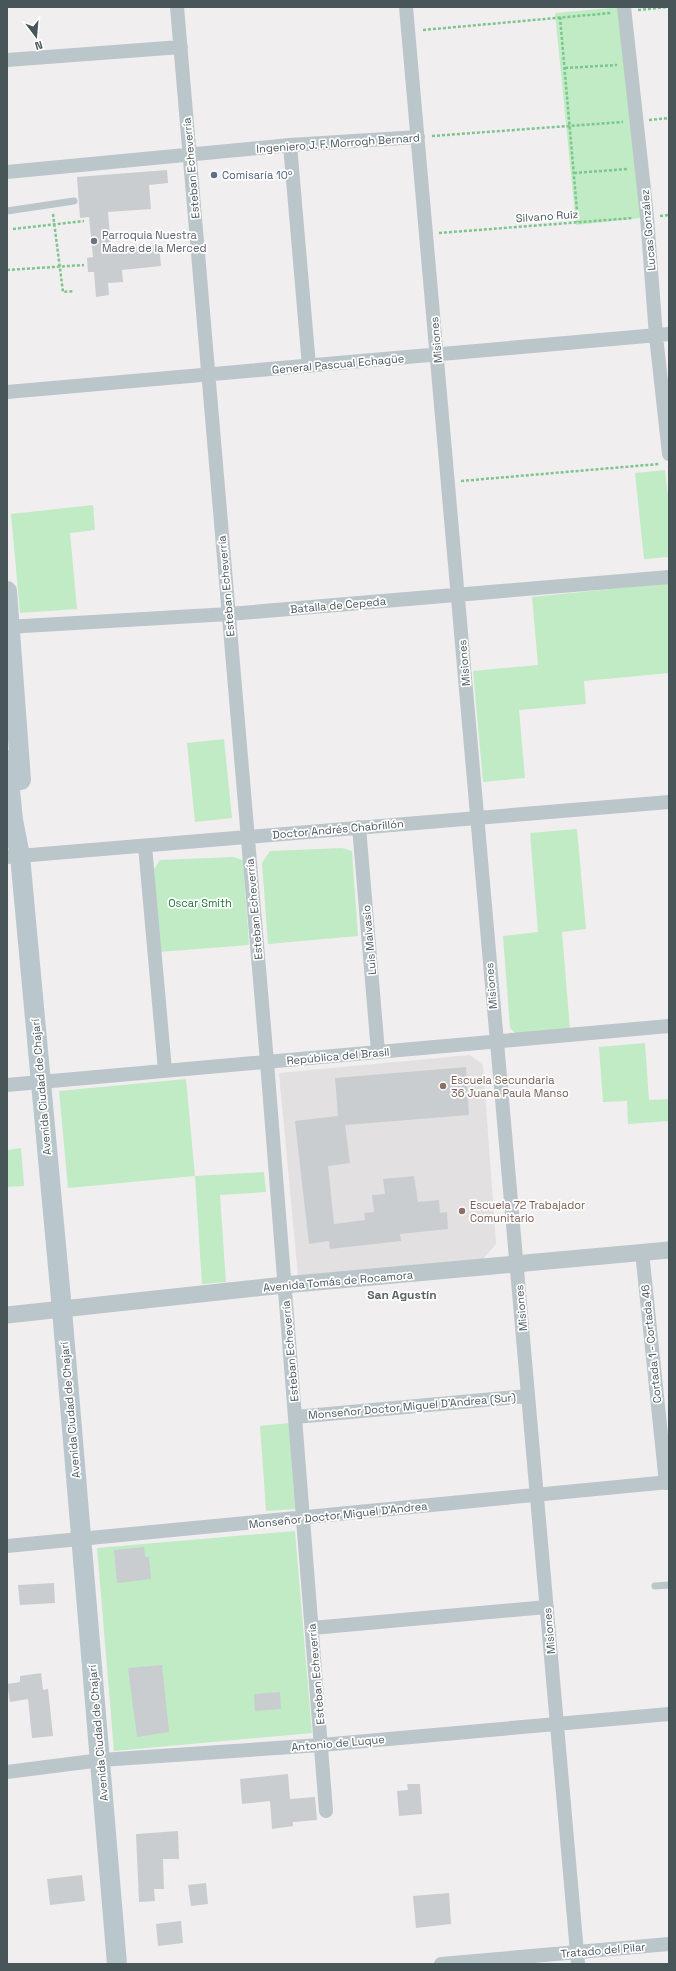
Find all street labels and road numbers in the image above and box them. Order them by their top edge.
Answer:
street label: Esteban Echeverría [180,116,202,219]
street label: Ingeniero J. F. Morrogh Bernard [256,130,420,156]
street label: Lucas González [637,188,659,271]
street label: Silvano Ruiz [515,207,579,225]
street label: Misiones [427,316,445,364]
street label: General Pascual Echagüe [271,351,405,377]
street label: Esteban Echeverría [215,534,237,637]
street label: Batalla de Cepeda [289,594,387,616]
street label: Misiones [455,639,473,687]
street label: Doctor Andrés Chabrillón [272,816,404,842]
street label: Esteban Echeverría [243,857,265,960]
street label: Luis Malvasio [359,904,379,975]
street label: Misiones [482,962,500,1010]
street label: Avenida Ciudad de Chajarí [28,1018,54,1156]
street label: República del Brasil [286,1045,390,1067]
street label: Avenida Tomás de Rocamora [262,1267,414,1295]
street label: Misiones [512,1284,530,1332]
street label: Cortada 1 - Cortada 46 [638,1284,664,1404]
street label: Esteban Echeverría [279,1299,301,1402]
street label: Avenida Ciudad de Chajarí [57,1341,83,1479]
street label: Monseñor Doctor Miguel D'Andrea (Sur) [308,1390,516,1422]
street label: Monseñor Doctor Miguel D'Andrea [248,1499,429,1531]
street label: Misiones [540,1607,558,1655]
street label: Esteban Echeverría [305,1622,327,1725]
street label: Avenida Ciudad de Chajarí [85,1664,111,1802]
street label: Antonio de Luque [291,1732,385,1754]
street label: Tratado del Pilar [560,1939,646,1961]

